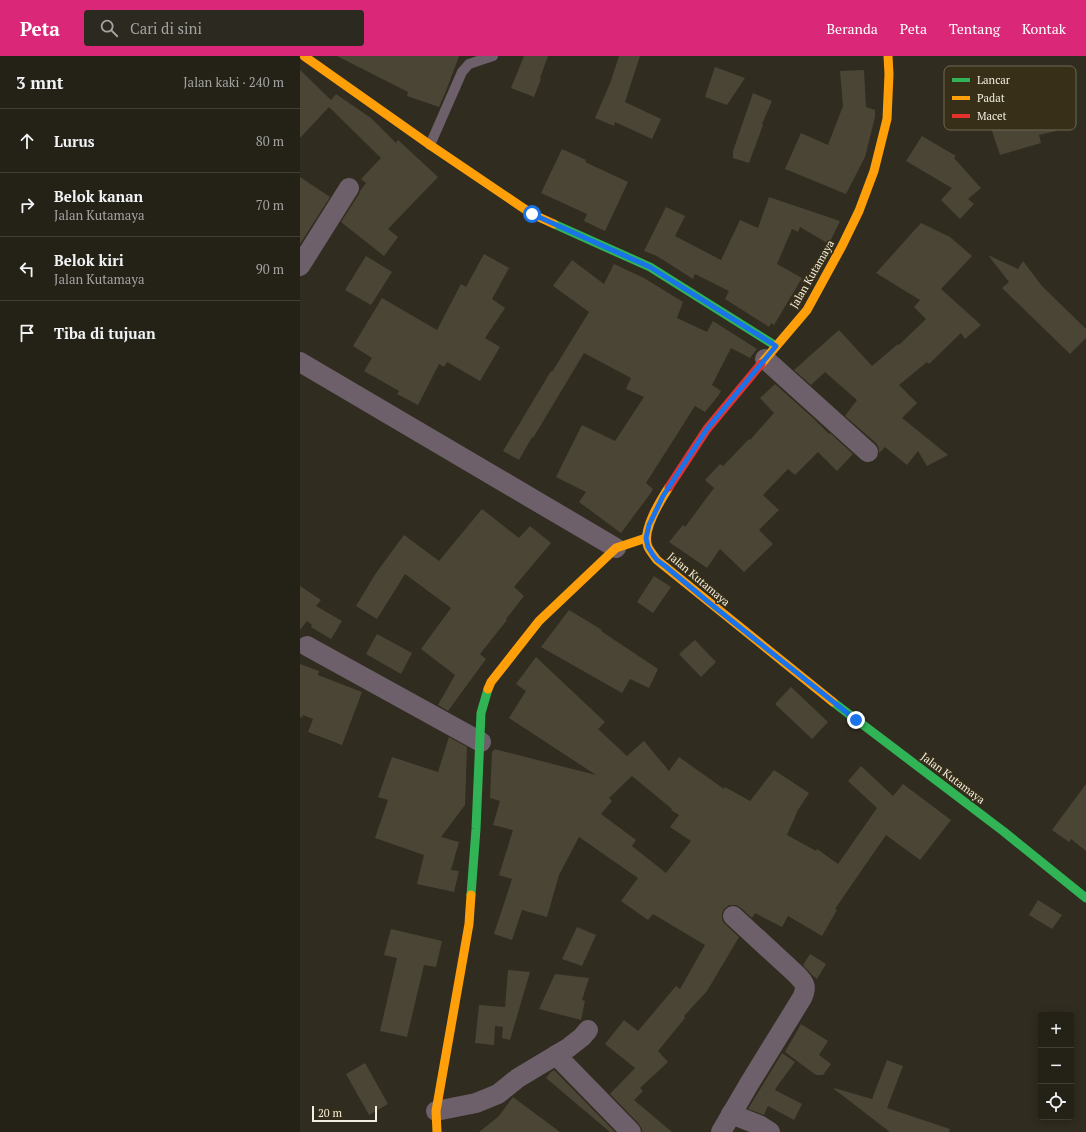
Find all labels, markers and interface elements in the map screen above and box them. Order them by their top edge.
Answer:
search box [84,10,364,46]
text: Peta [20,16,60,41]
icon: search [98,17,120,39]
text: Cari di sini [130,18,202,38]
text: Beranda [826,19,878,38]
text: Peta [900,19,927,38]
text: Tentang [949,19,1000,38]
text: Kontak [1022,19,1066,38]
legend [944,66,1076,130]
text: 3 mnt [16,71,64,94]
text: Jalan kaki · 240 m [183,73,284,91]
text: Lancar [977,73,1011,87]
text: Padat [977,91,1005,105]
text: Macet [977,109,1007,123]
icon: ahead [16,130,38,152]
text: Lurus [54,131,95,151]
text: 80 m [256,132,284,150]
text: Belok kanan [54,186,143,206]
icon: right [16,194,38,216]
text: 70 m [256,196,284,214]
route start [523,205,541,223]
text: Jalan Kutamaya [54,206,145,224]
street label: Jalan Kutamaya [787,237,837,311]
text: Belok kiri [54,250,124,270]
icon: left [16,258,38,280]
text: 90 m [256,260,284,278]
text: Jalan Kutamaya [54,270,145,288]
icon: arrive [16,322,38,344]
text: Tiba di tujuan [54,323,156,343]
street label: Jalan Kutamaya [665,549,733,609]
route end [847,711,865,729]
street label: Jalan Kutamaya [918,749,988,807]
map controls [1038,1012,1074,1120]
button: + [1038,1012,1074,1048]
button: − [1038,1048,1074,1084]
button: locate [1038,1084,1074,1120]
scale bar [312,1104,377,1123]
text: 20 m [318,1106,342,1120]

